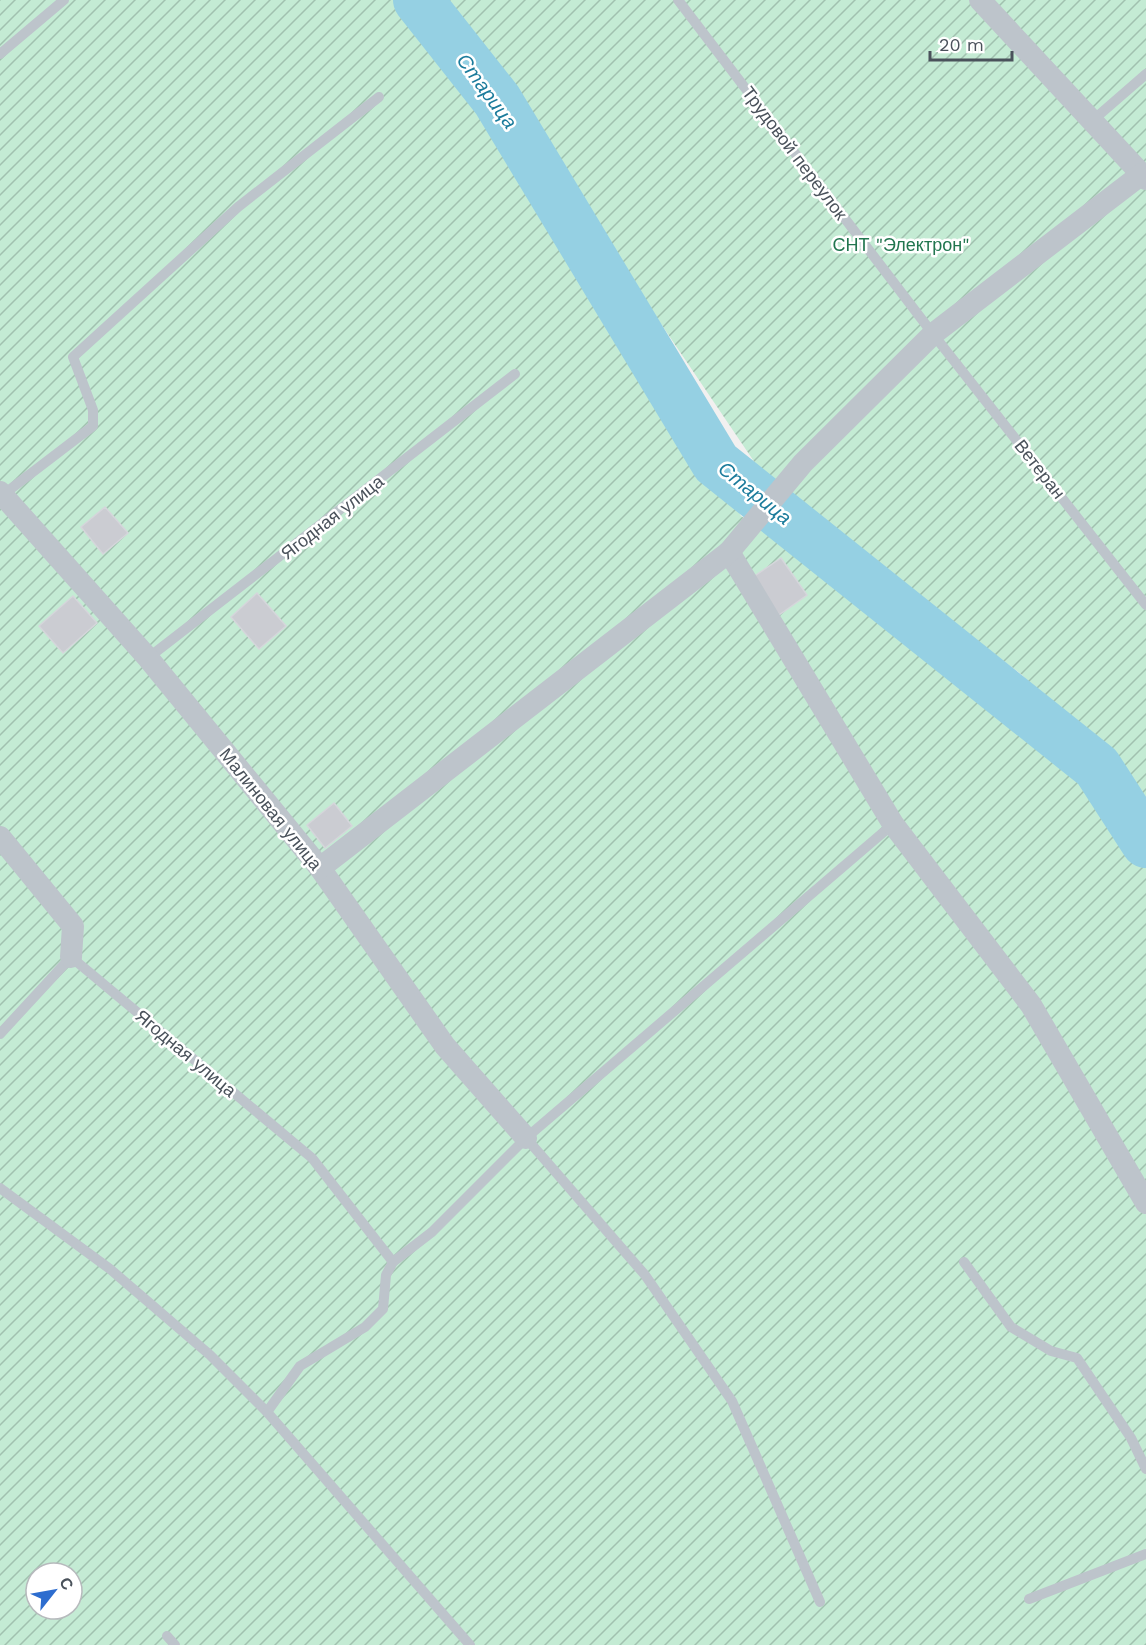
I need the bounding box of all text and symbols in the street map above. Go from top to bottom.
scale bar [930,24,1012,62]
text: 20 m [939,34,984,55]
water label: Старица [452,49,522,133]
street label: Трудовой переулок [738,82,852,224]
park label: СНТ "Электрон" [833,234,969,255]
street label: Ветеран [1010,435,1070,503]
water label: Старица [714,456,796,530]
street label: Ягодная улица [276,470,388,564]
street label: Малиновая улица [215,744,327,875]
street label: Ягодная улица [132,1005,241,1102]
north arrow [24,1561,84,1621]
text: С [55,1574,78,1594]

